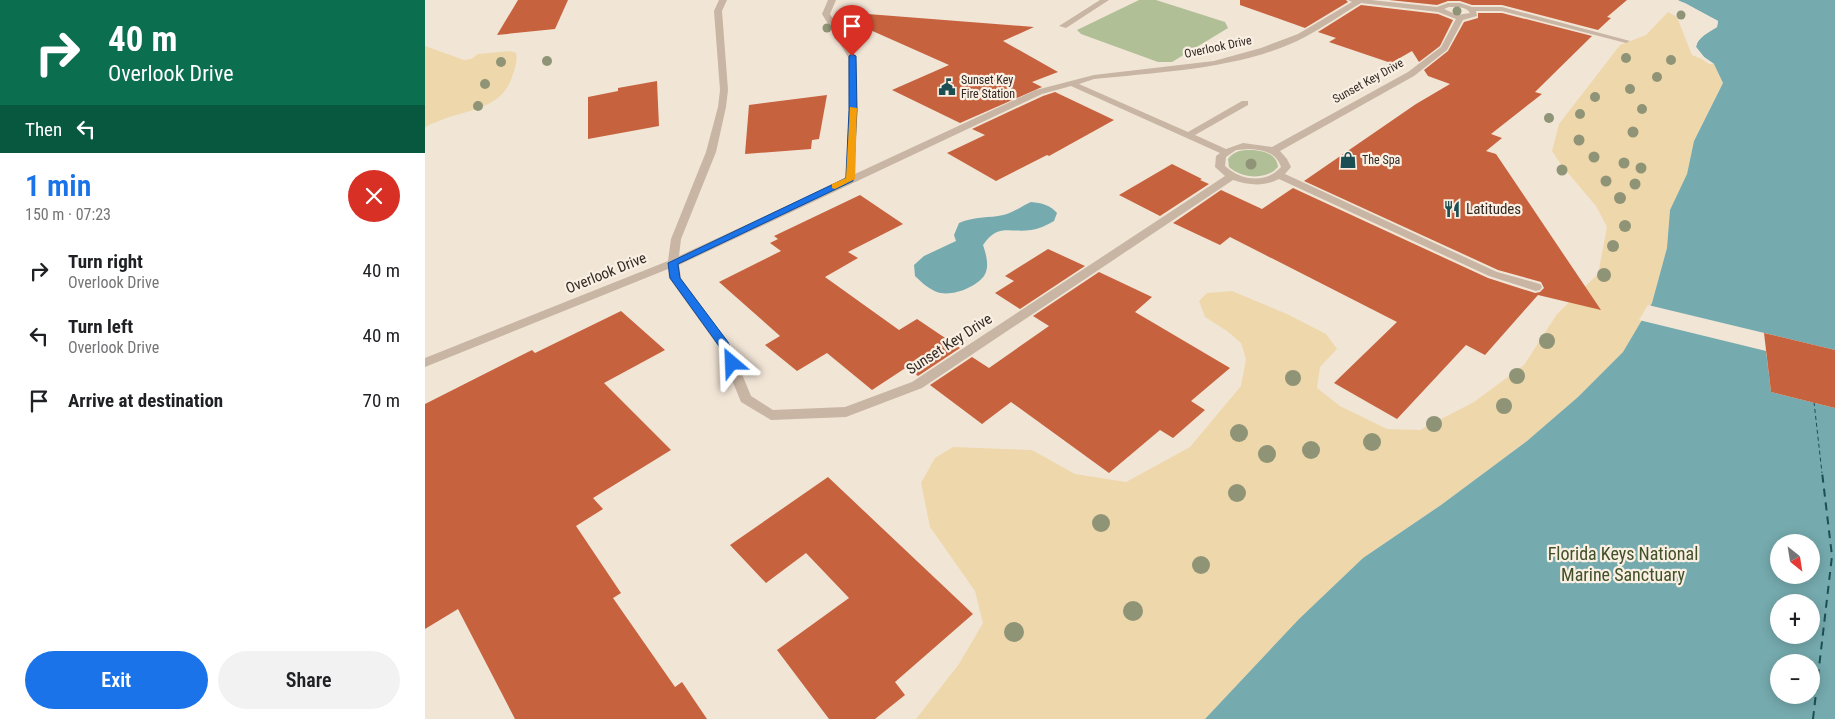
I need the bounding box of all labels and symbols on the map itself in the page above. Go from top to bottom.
pin [831,5,873,56]
street label: Overlook Drive [1183,33,1253,61]
street label: Sunset Key Drive [1330,56,1406,106]
place label: Sunset Key Fire Station [961,73,1015,101]
public building icon: Sunset Key Fire Station [937,77,957,97]
shop icon: The Spa [1338,150,1358,170]
place label: The Spa [1362,153,1401,167]
restaurant icon: Latitudes [1442,199,1462,219]
place label: Latitudes [1466,200,1521,218]
street label: Overlook Drive [563,249,649,297]
street label: Sunset Key Drive [903,310,995,378]
position arrow [705,336,757,388]
north arrow [1770,534,1820,584]
park label: Florida Keys National Marine Sanctuary [1548,543,1698,585]

